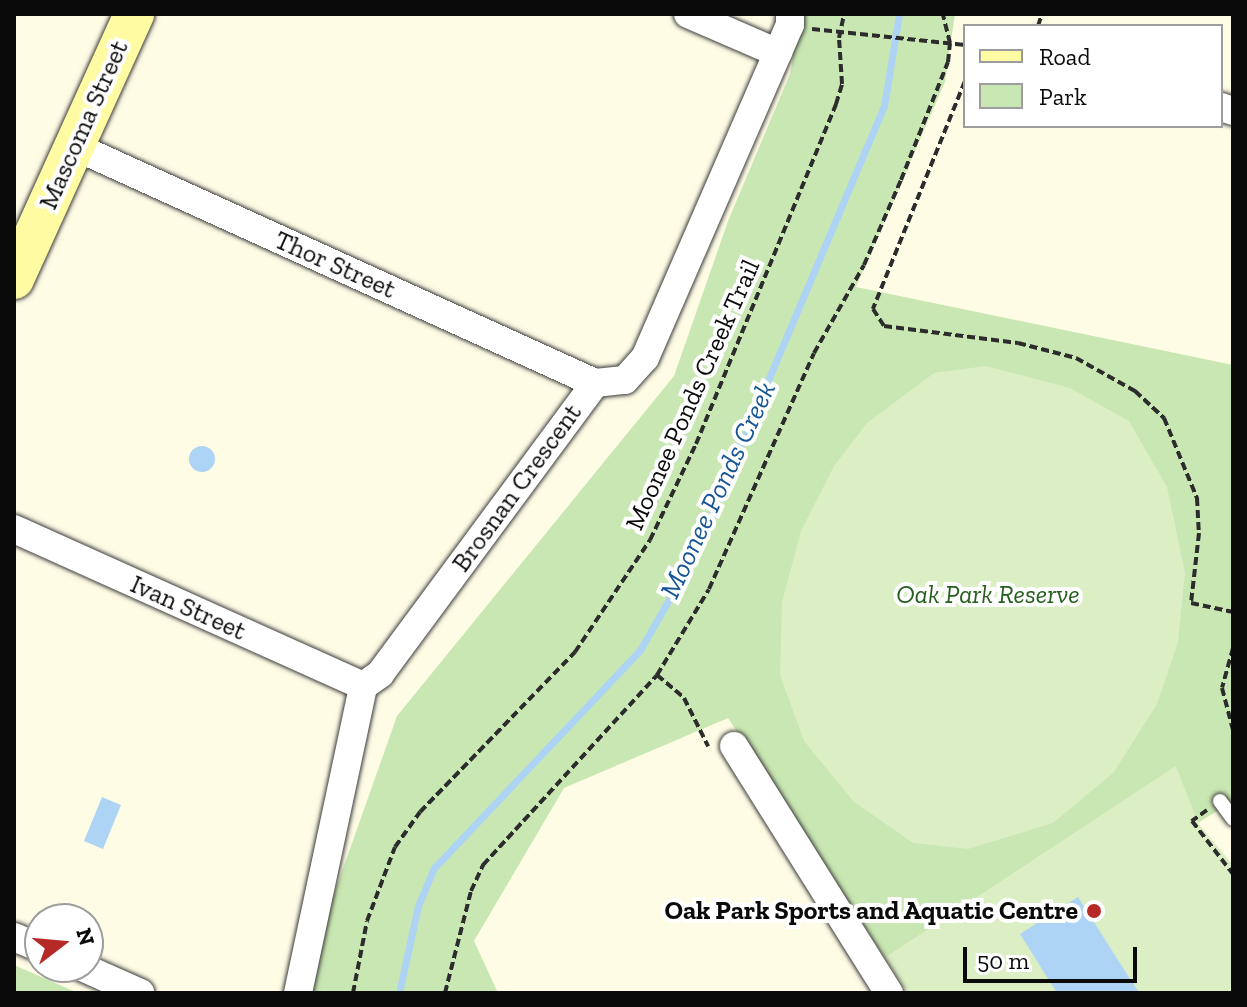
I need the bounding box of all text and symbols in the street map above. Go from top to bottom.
legend [963,24,1223,128]
street label: Mascoma Street [33,36,135,214]
text: Road [1039,42,1091,71]
text: Park [1039,82,1087,111]
street label: Thor Street [270,224,400,306]
street label: Moonee Ponds Creek Trail [619,255,767,535]
water label: Moonee Ponds Creek [653,376,783,604]
street label: Brosnan Crescent [446,398,588,578]
street label: Ivan Street [126,569,250,647]
park label: Oak Park Reserve [896,579,1080,611]
place label: Oak Park Sports and Aquatic Centre [664,895,1078,927]
marker: Oak Park Sports and Aquatic Centre [1085,902,1103,920]
north arrow [24,903,104,983]
text: N [70,925,101,949]
scale bar [967,931,1141,981]
text: 50 m [977,946,1029,975]

